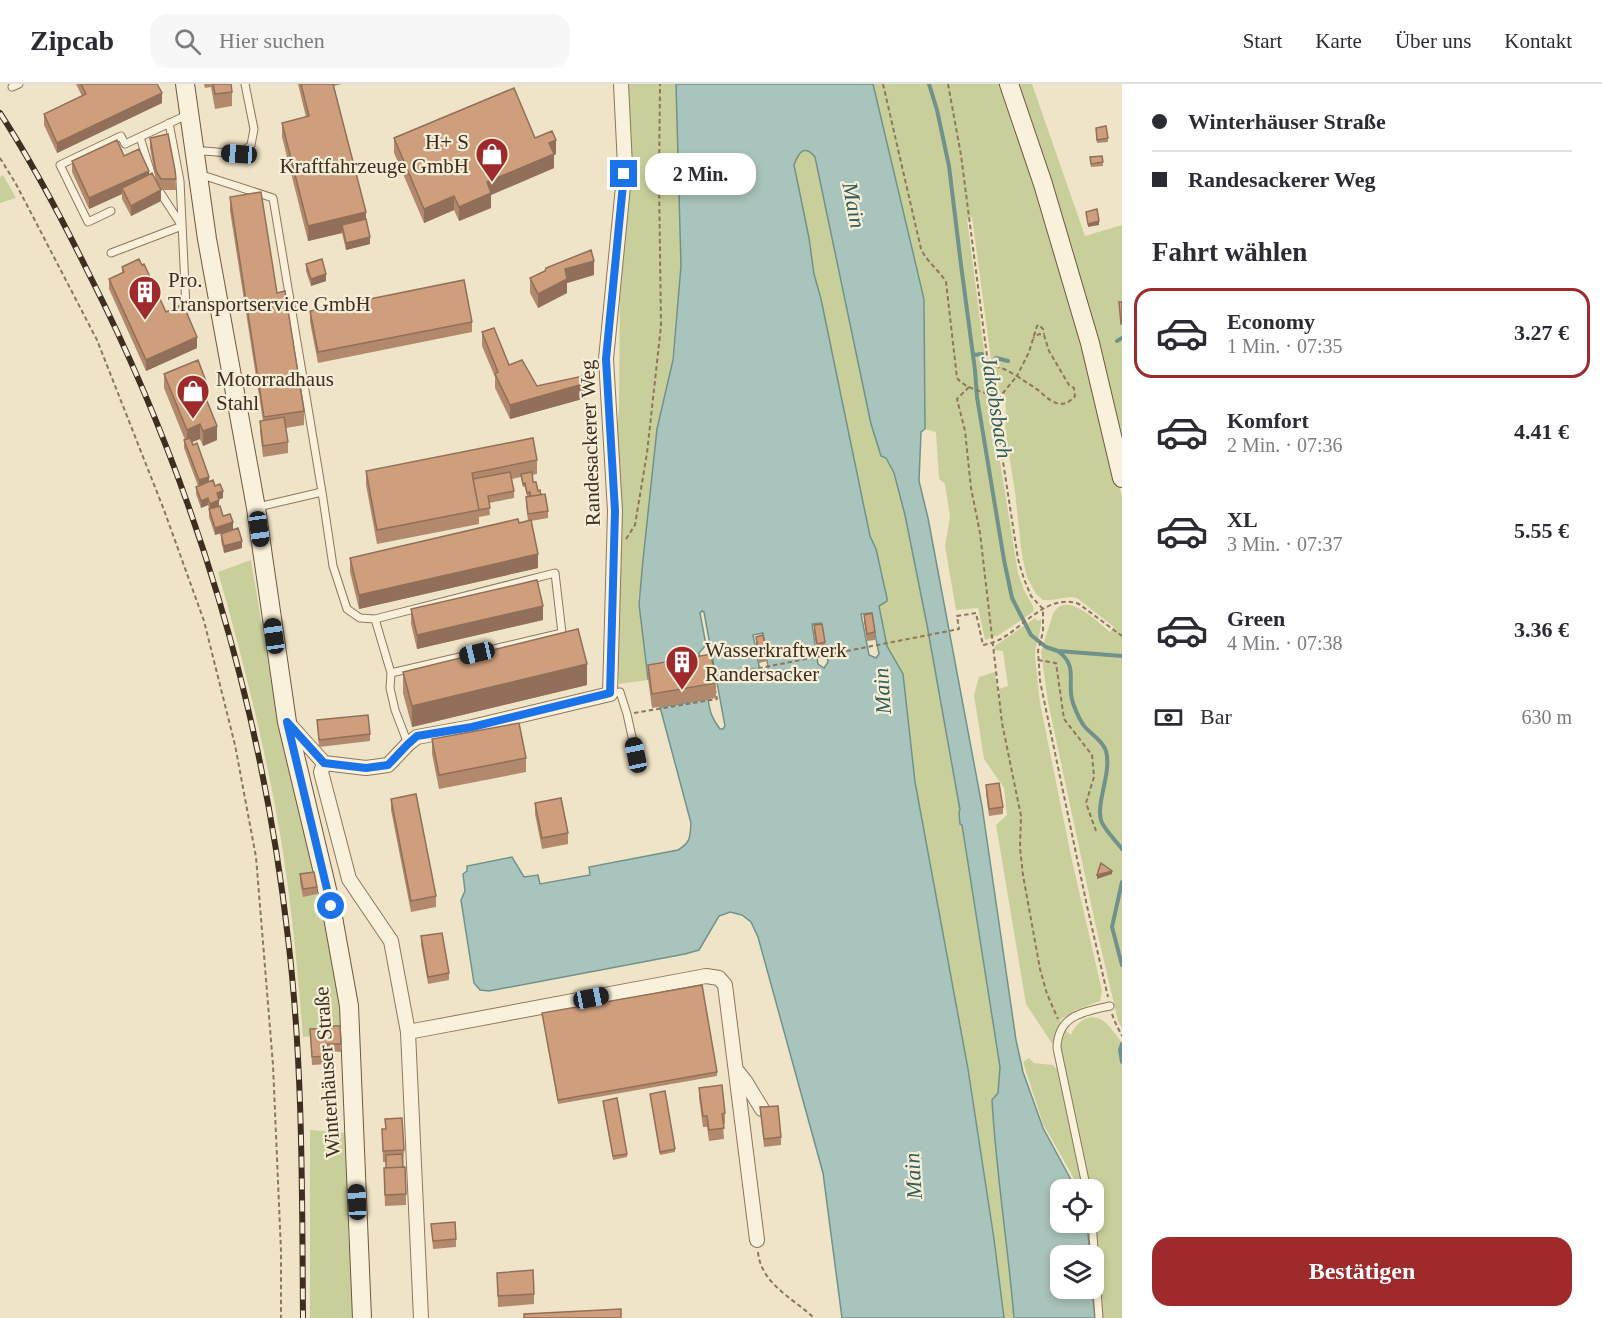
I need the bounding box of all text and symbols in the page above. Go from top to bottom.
search box [150,14,570,68]
text: Zipcab [30,25,114,56]
icon: search [171,25,204,58]
text: Hier suchen [219,28,325,53]
text: Start [1243,29,1282,53]
text: Karte [1315,29,1362,53]
text: Über uns [1395,29,1471,53]
text: Kontakt [1504,29,1572,53]
text: Winterhäuser Straße [1188,109,1386,134]
place label: H+ S Kraftfahrzeuge GmbH [280,130,469,178]
shop icon: H+ S Kraftfahrzeuge GmbH [474,136,510,183]
car [220,144,258,164]
callout: 2 Min. [645,153,756,195]
route end [610,160,637,187]
text: 2 Min. [673,163,728,185]
text: Randesackerer Weg [1188,167,1376,192]
water label: Main [837,179,871,230]
text: Fahrt wählen [1152,237,1307,267]
place label: Pro. Transportservice GmbH [168,268,371,316]
building icon: Pro. Transportservice GmbH [127,274,163,321]
icon: car [1155,306,1209,360]
text: Economy [1227,309,1315,334]
text: 3.27 € [1514,320,1569,345]
text: 1 Min. · 07:35 [1227,335,1343,357]
water label: Jakobsbach [977,354,1017,460]
street label: Randesackerer Weg [575,359,605,527]
place label: Motorradhaus Stahl [216,367,334,415]
shop icon: Motorradhaus Stahl [175,373,211,420]
icon: car [1155,405,1209,459]
text: Komfort [1227,408,1309,433]
text: 4.41 € [1514,419,1569,444]
text: 2 Min. · 07:36 [1227,434,1343,456]
icon: car [1155,504,1209,558]
text: XL [1227,507,1258,532]
car [248,510,270,548]
text: 5.55 € [1514,518,1569,543]
text: 3 Min. · 07:37 [1227,533,1343,555]
icon: car [1155,603,1209,657]
text: Green [1227,606,1285,631]
car [263,617,285,655]
text: 3.36 € [1514,617,1569,642]
text: 4 Min. · 07:38 [1227,632,1343,654]
place label: Wasserkraftwerk Randersacker [705,638,847,686]
car [457,640,497,666]
building icon: Wasserkraftwerk Randersacker [664,644,700,691]
water label: Main [868,667,896,716]
icon: cash [1152,701,1185,734]
text: Bar [1200,704,1232,729]
text: 630 m [1521,706,1572,728]
car [623,736,649,774]
route start [317,892,344,919]
street label: Winterhäuser Straße [309,986,345,1158]
car [572,986,610,1010]
water label: Main [899,1152,927,1201]
map controls [1050,1179,1104,1299]
button: locate [1050,1179,1104,1233]
car [347,1184,367,1220]
button: Bestätigen [1152,1237,1572,1306]
button: layers [1050,1245,1104,1299]

